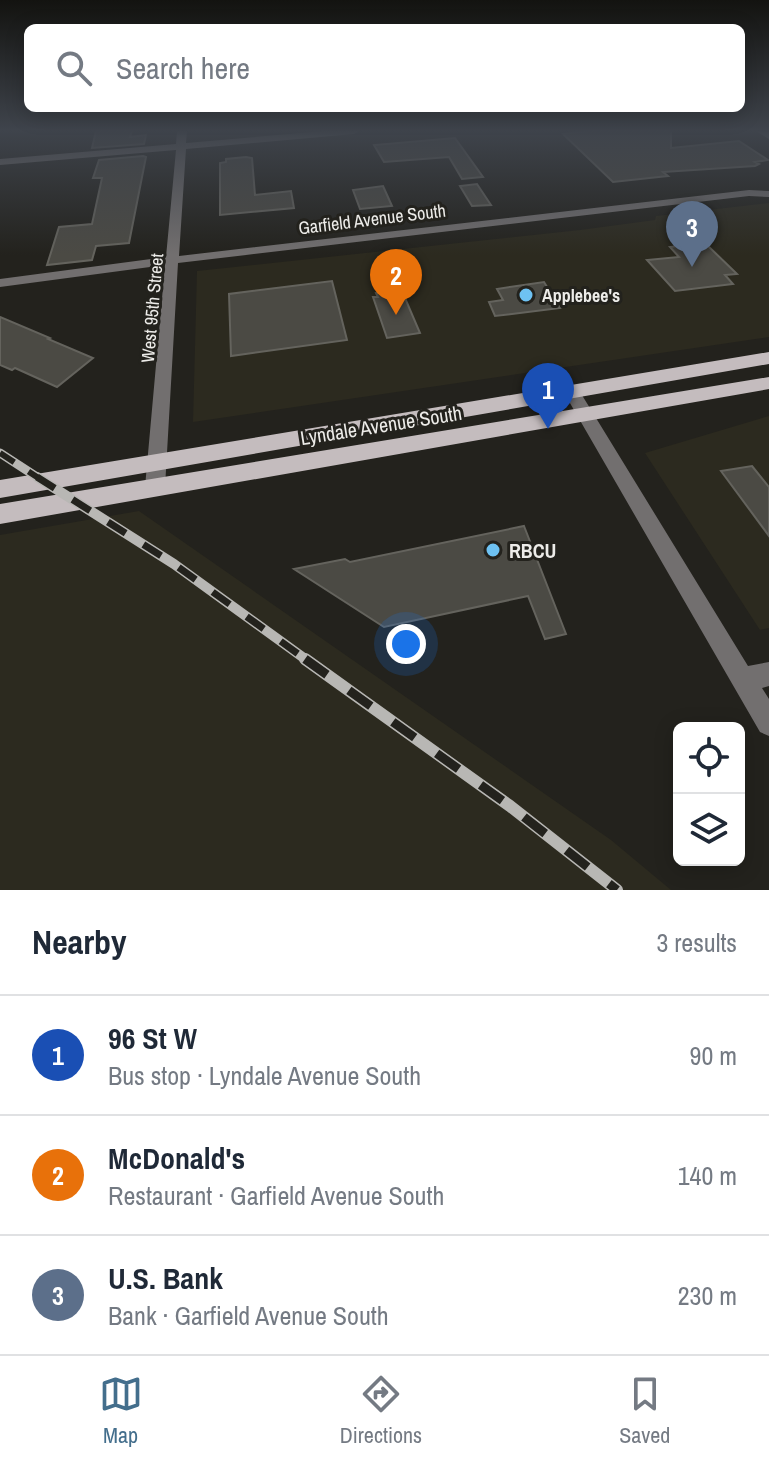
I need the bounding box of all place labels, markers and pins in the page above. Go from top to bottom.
pin: 3 [666,201,718,267]
pin: 2 [370,249,422,315]
place label: Applebee's [542,283,620,308]
marker: Applebee's [517,286,535,304]
pin: 1 [522,363,574,429]
place label: RBCU [509,537,556,564]
marker: RBCU [484,541,502,559]

